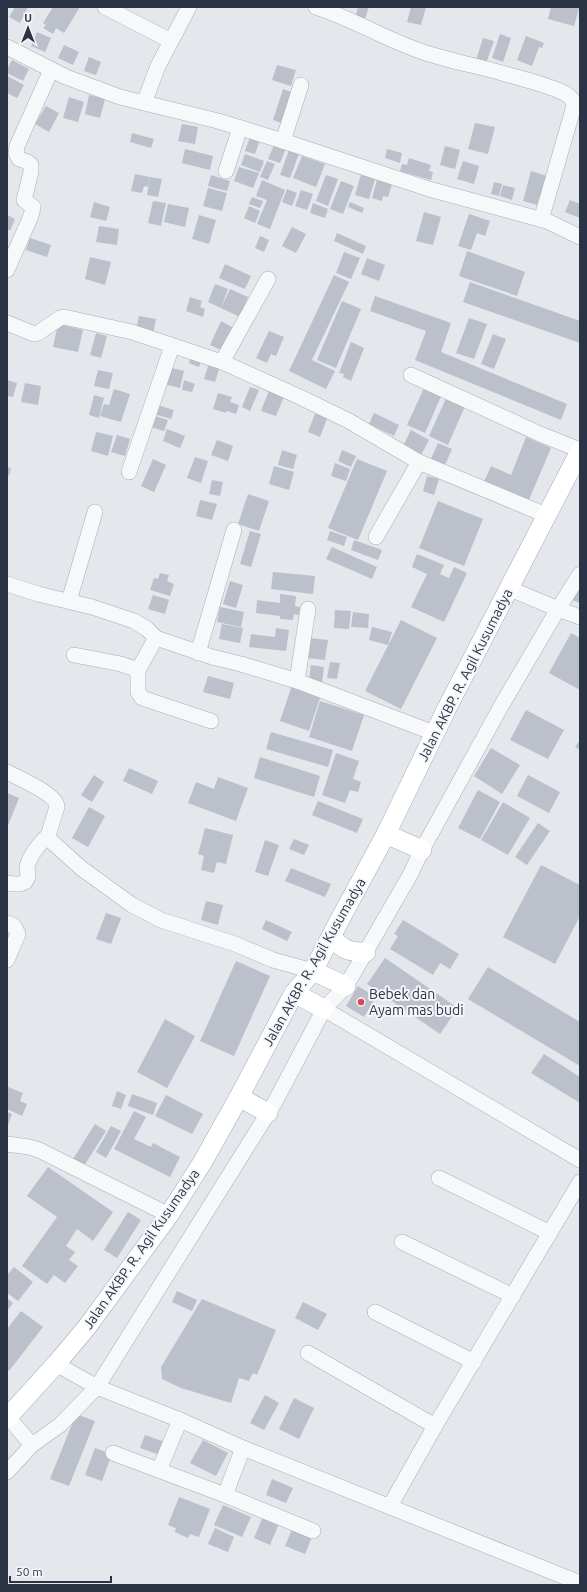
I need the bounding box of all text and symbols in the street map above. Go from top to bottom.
north arrow [8,8,48,48]
text: U [24,12,32,24]
street label: Jalan AKBP. R. Agil Kusumadya [414,586,516,764]
street label: Jalan AKBP. R. Agil Kusumadya [259,875,369,1049]
place label: Bebek dan Ayam mas budi [369,986,464,1018]
marker: Bebek dan Ayam mas budi [356,997,366,1007]
street label: Jalan AKBP. R. Agil Kusumadya [80,1166,202,1332]
scale bar [10,1558,111,1584]
text: 50 m [16,1565,43,1578]

